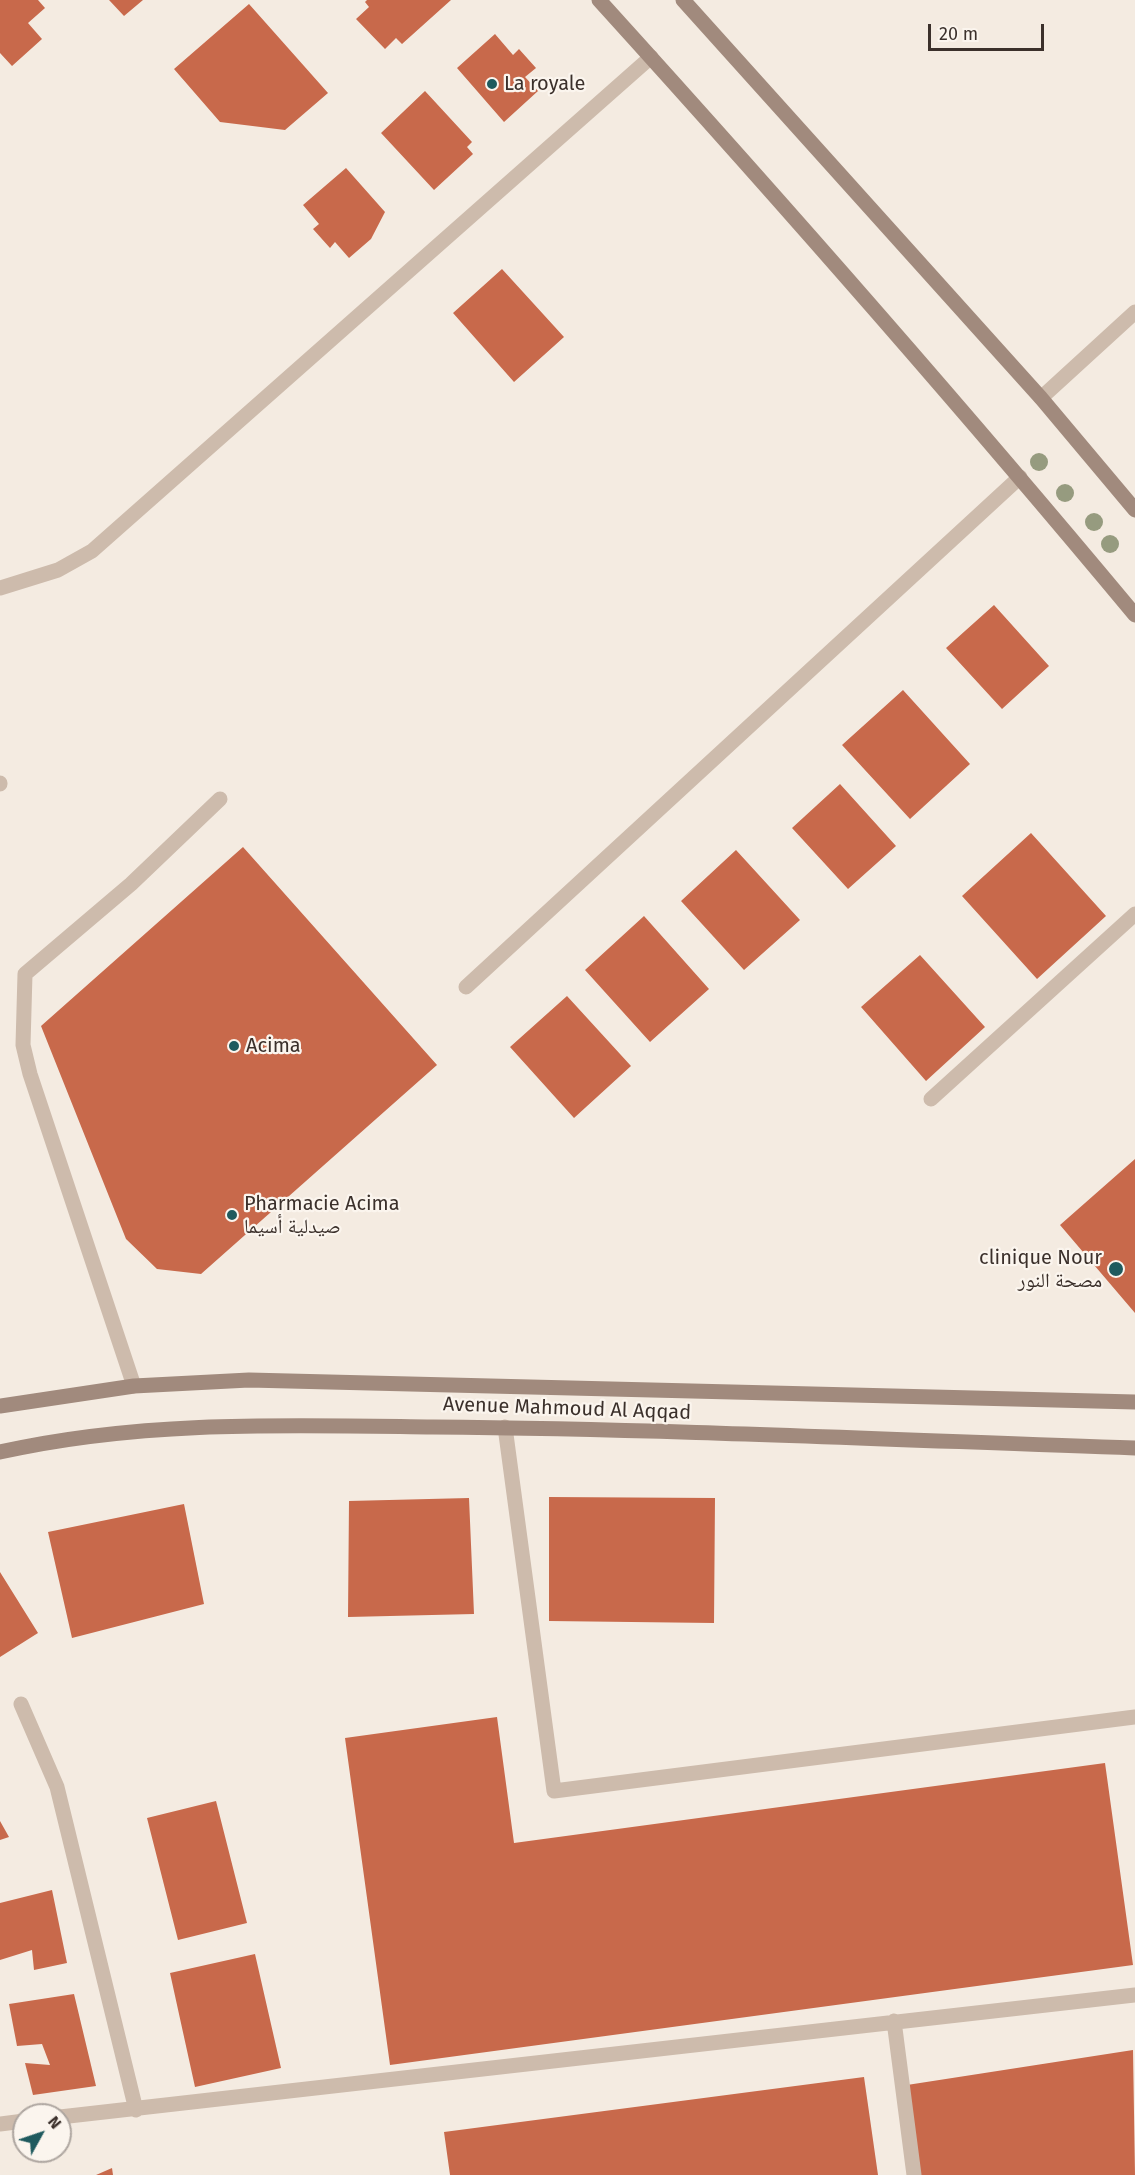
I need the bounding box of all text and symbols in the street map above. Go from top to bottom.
scale bar [931,12,1046,50]
text: 20 m [939,23,978,45]
place label: La royale [504,72,586,96]
marker: La royale [485,77,499,91]
place label: Acima [246,1034,301,1058]
marker: Acima [227,1039,241,1053]
place label: Pharmacie Acima صيدلية أسيما [244,1192,400,1239]
marker: Pharmacie Acima صيدلية أسيما [225,1208,239,1222]
place label: clinique Nour مصحة النور [979,1246,1102,1293]
marker: clinique Nour مصحة النور [1107,1260,1125,1278]
street label: Avenue Mahmoud Al Aqqad [442,1393,692,1425]
north arrow [12,2103,72,2163]
text: N [44,2112,65,2133]

